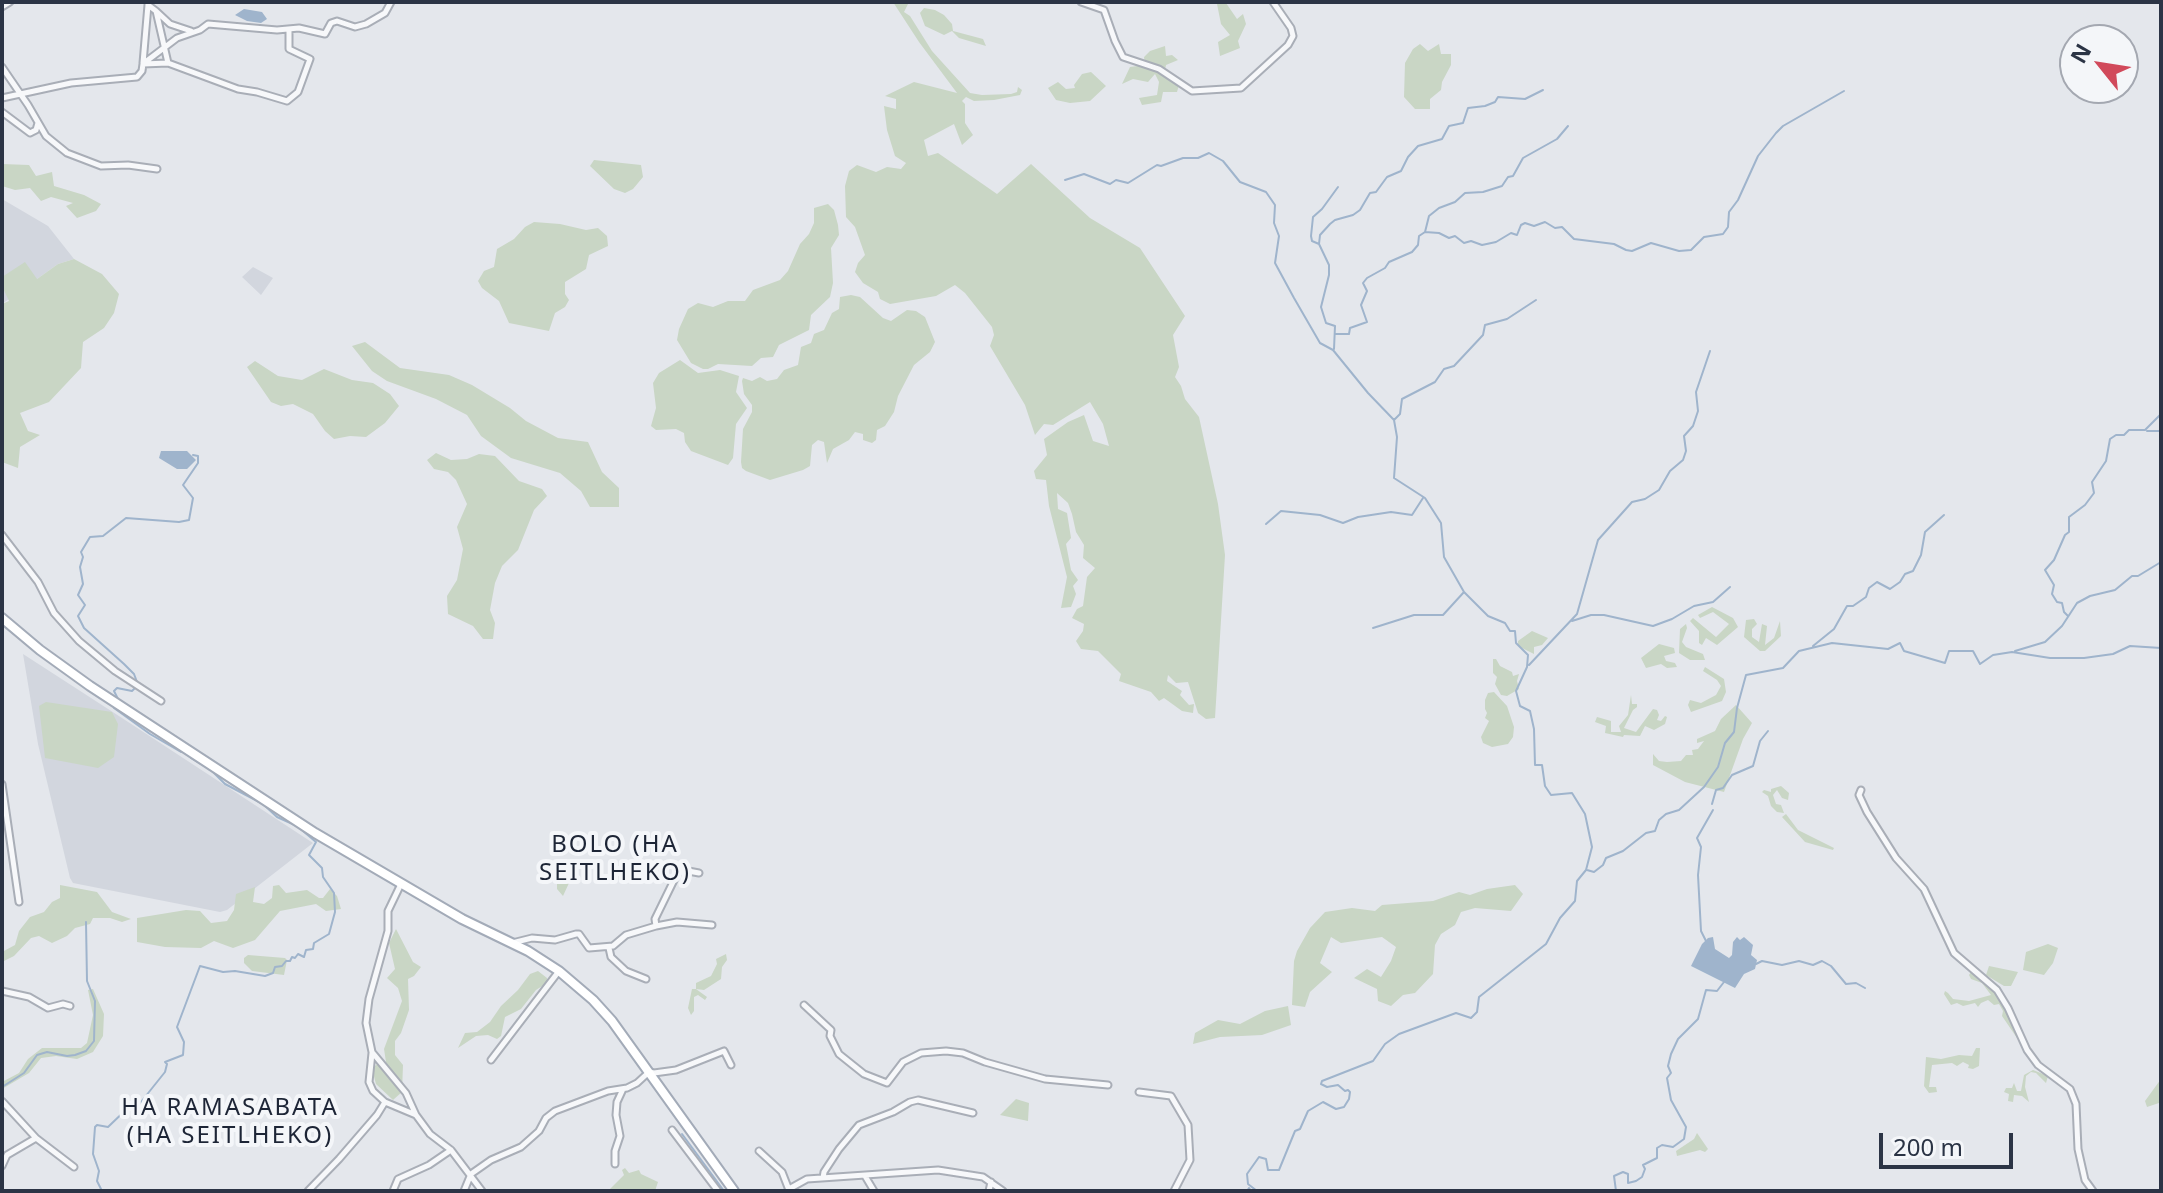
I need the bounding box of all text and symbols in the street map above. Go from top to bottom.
north arrow [2059,24,2139,104]
text: N [2062,38,2097,68]
district label: BOLO (HA SEITLHEKO) [539,831,691,887]
district label: HA RAMASABATA (HA SEITLHEKO) [121,1094,339,1150]
scale bar [1883,1117,2017,1167]
text: 200 m [1893,1130,1963,1163]

